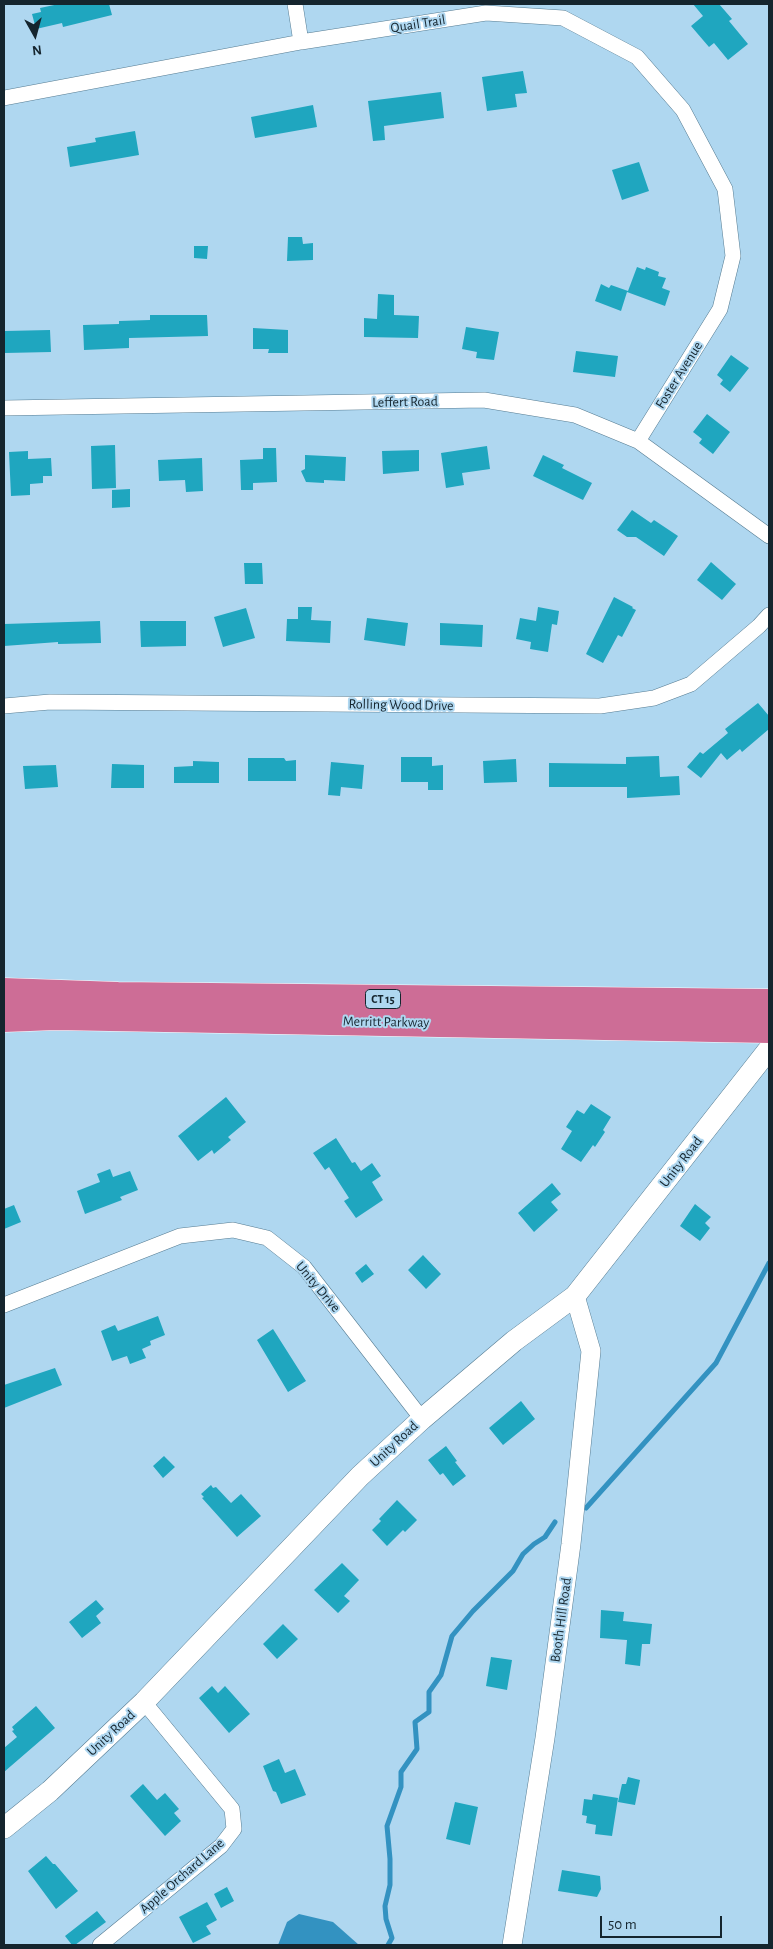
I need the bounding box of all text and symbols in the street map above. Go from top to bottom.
north arrow [10,10,60,60]
street label: Quail Trail [389,11,447,37]
text: N [31,42,43,57]
street label: Foster Avenue [652,338,706,412]
street label: Leffert Road [372,393,438,411]
street label: Rolling Wood Drive [348,696,454,714]
road number: CT 15 [366,990,400,1009]
street label: Merritt Parkway [343,1013,429,1031]
street label: Unity Road [656,1133,706,1191]
street label: Unity Drive [292,1258,344,1316]
street label: Unity Road [366,1418,422,1470]
street label: Booth Hill Road [547,1577,575,1663]
street label: Unity Road [83,1707,139,1759]
street label: Apple Orchard Lane [136,1835,228,1917]
scale bar [603,1906,726,1938]
text: 50 m [608,1917,637,1932]

